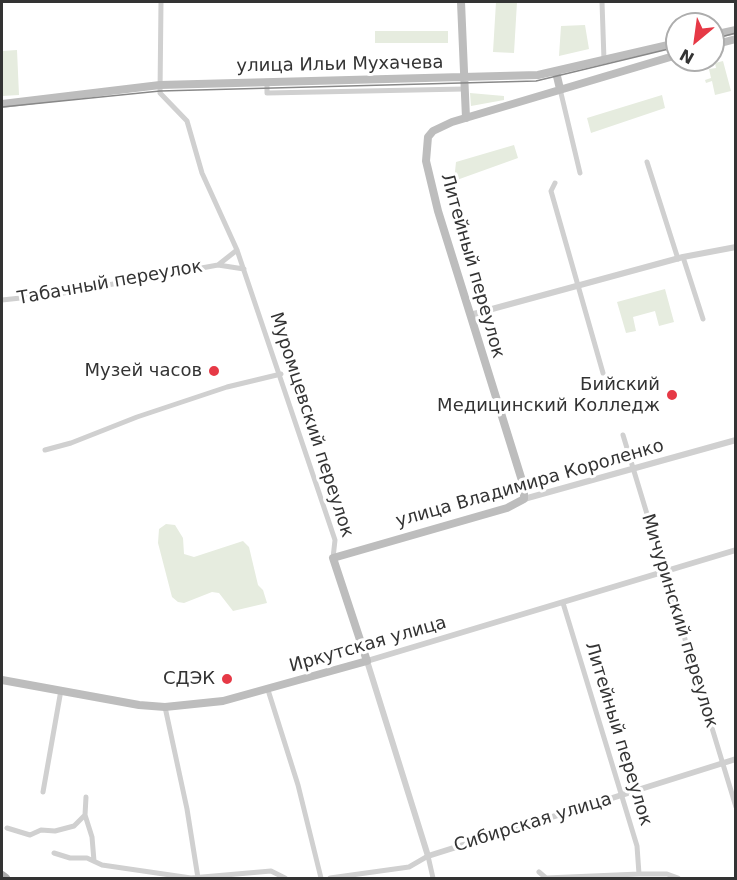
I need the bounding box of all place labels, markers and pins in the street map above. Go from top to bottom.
place label: Музей часов [85,360,202,382]
marker: Музей часов [207,364,221,378]
place label: Бийский Медицинский Колледж [437,374,660,416]
marker: Бийский Медицинский Колледж [665,388,679,402]
place label: СДЭК [163,668,215,690]
marker: СДЭК [220,672,234,686]

